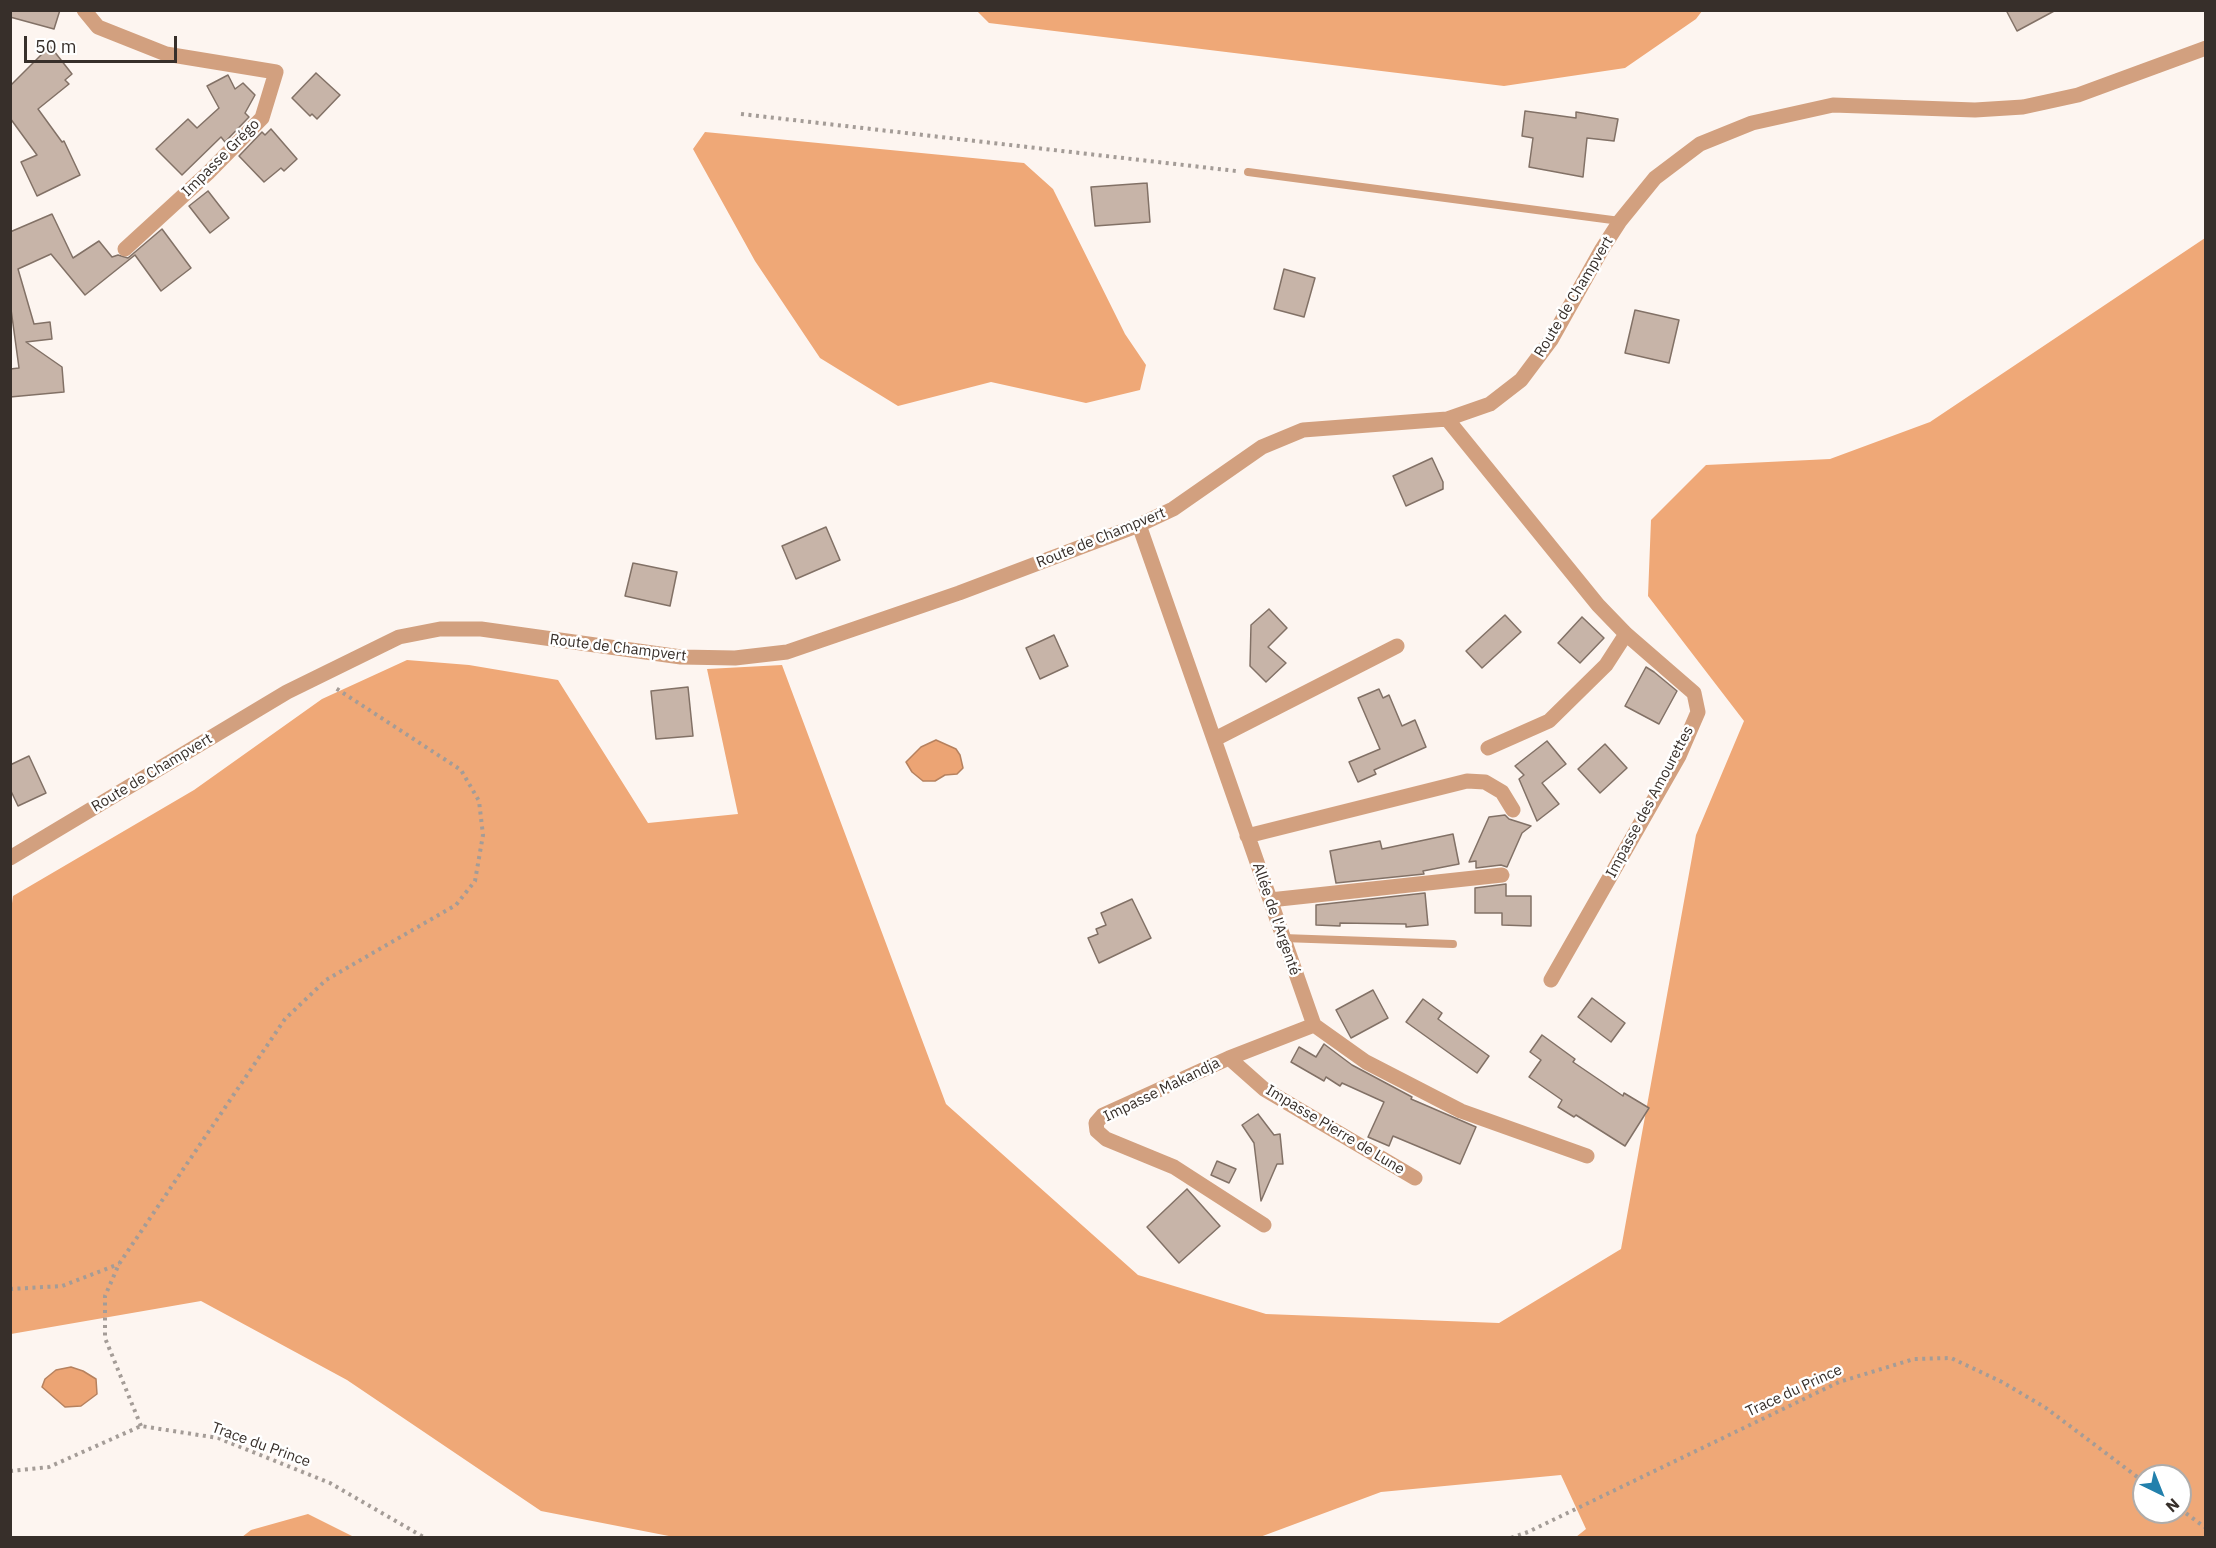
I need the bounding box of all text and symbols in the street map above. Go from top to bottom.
scale bar [27,24,180,62]
text: 50 m [35,35,77,58]
street label: Impasse Grégo [178,115,264,201]
street label: Route de Champvert [1531,233,1617,361]
street label: Route de Champvert [1034,504,1168,572]
street label: Route de Champvert [549,631,687,665]
street label: Impasse des Amourettes [1602,723,1698,881]
street label: Route de Champvert [88,730,216,816]
street label: Allée de l'Argenté [1248,860,1304,978]
street label: Impasse Makandja [1101,1054,1223,1126]
street label: Impasse Pierre de Lune [1262,1081,1408,1179]
street label: Trace du Prince [1743,1361,1845,1421]
street label: Trace du Prince [209,1419,313,1471]
north arrow [2132,1464,2192,1524]
text: N [2162,1494,2184,1517]

